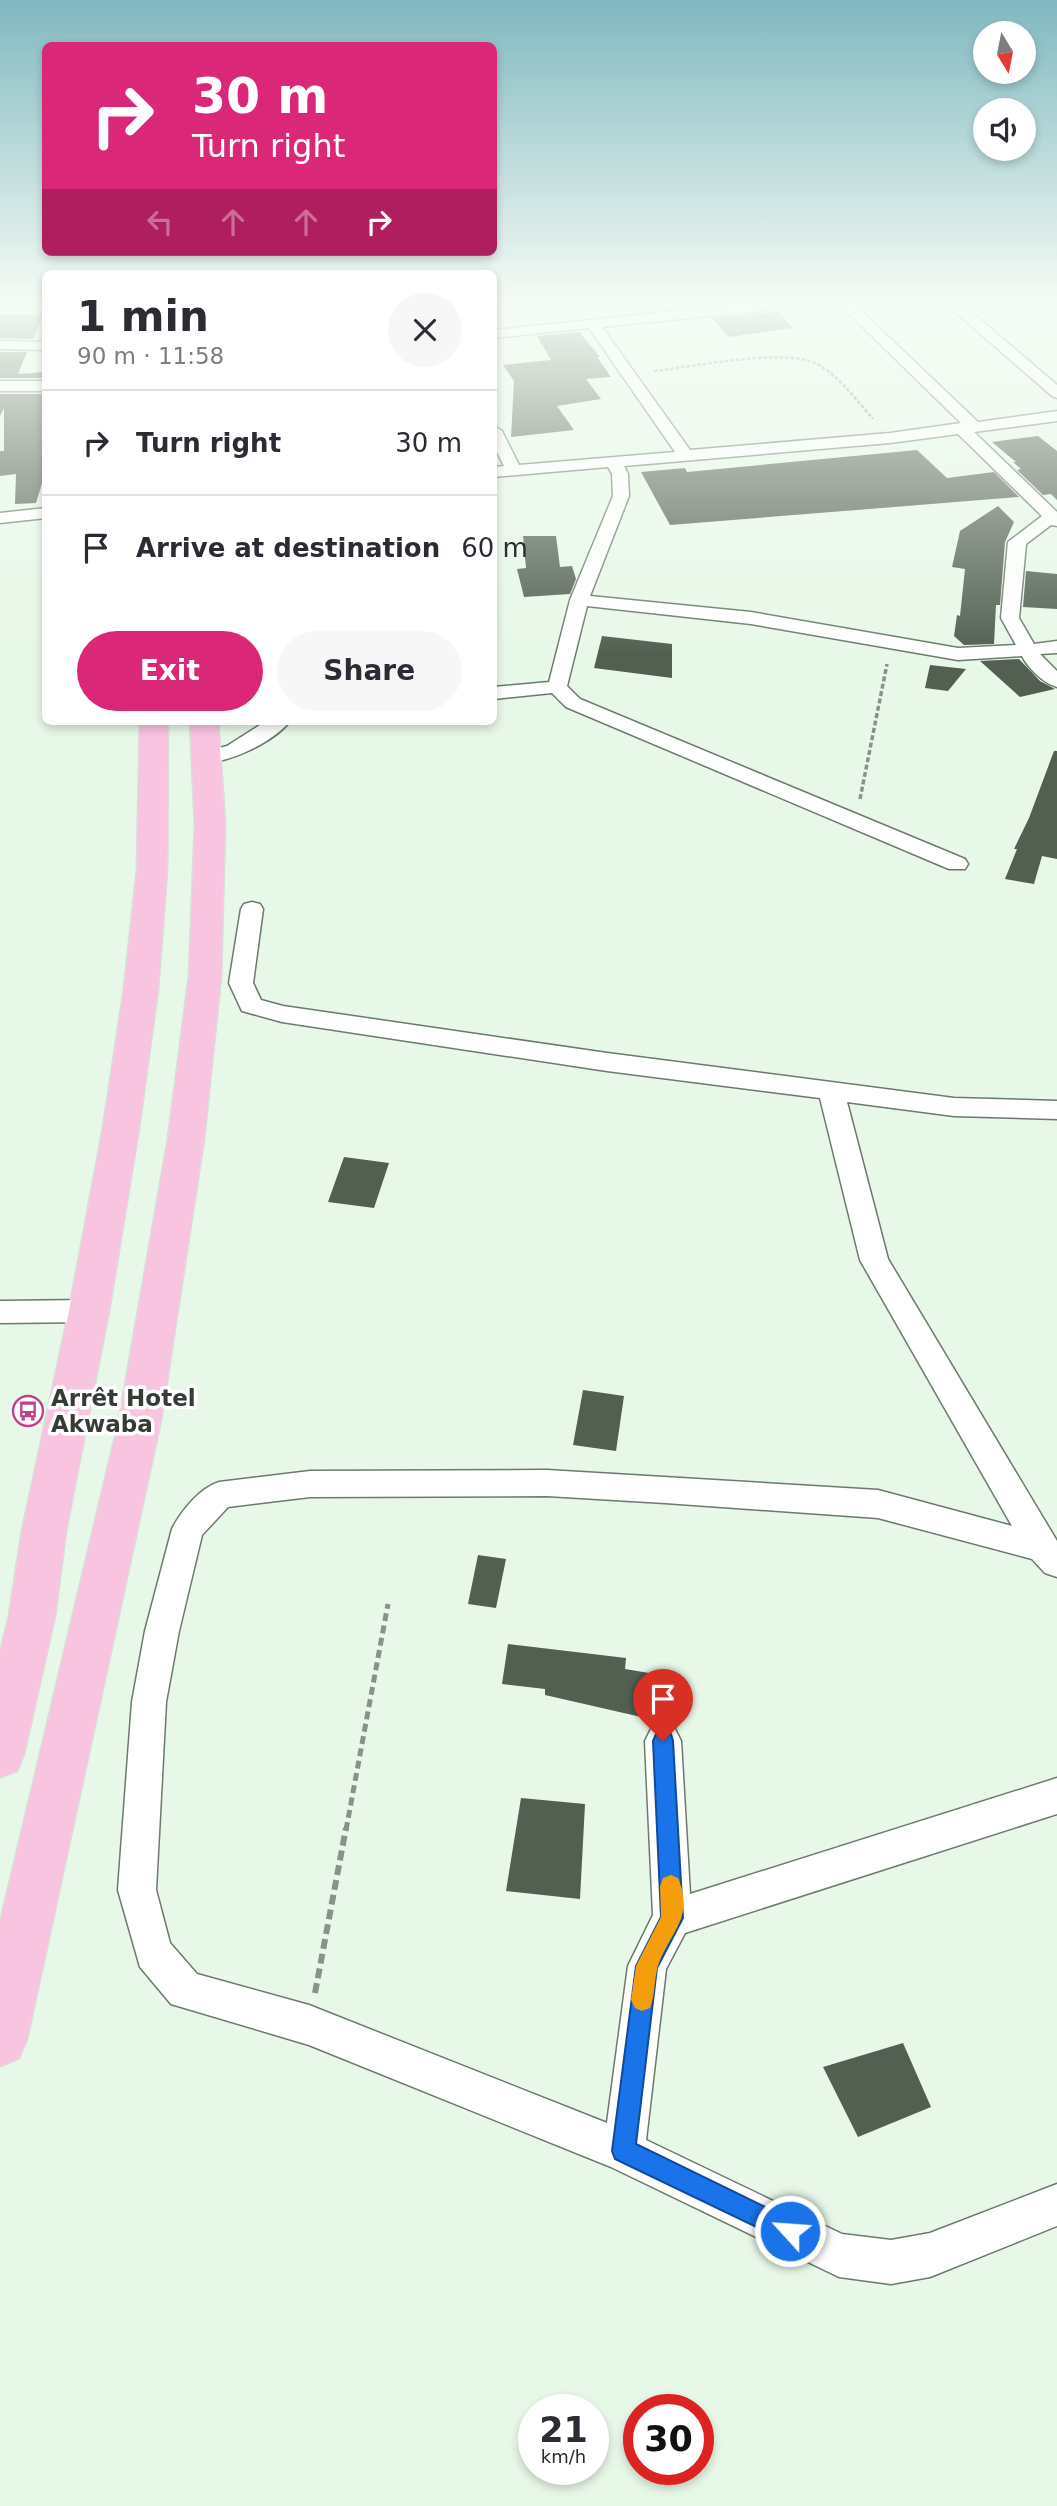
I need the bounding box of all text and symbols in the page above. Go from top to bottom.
north arrow [973,21,1036,84]
map controls [973,21,1036,161]
text: 30 m [192,68,328,125]
icon: right [77,70,168,161]
button: sound [973,98,1036,161]
text: Turn right [192,127,345,165]
icon: left [141,203,179,241]
icon: ahead [214,203,252,241]
icon: ahead [287,203,325,241]
icon: right [360,203,398,241]
text: 1 min [77,292,209,341]
button: close [388,293,462,367]
text: 90 m · 11:58 [77,343,224,369]
icon: right [77,424,115,462]
text: Turn right [136,428,281,458]
text: 30 m [395,428,462,458]
icon: arrive [77,529,115,567]
text: Arrive at destination [136,533,440,563]
text: 60 m [461,533,528,563]
button: Exit [77,631,263,711]
button: Share [277,631,462,711]
place label: Arrêt Hotel Akwaba [51,1385,196,1437]
bus stop icon: Arrêt Hotel Akwaba [11,1394,45,1428]
pin [633,1669,693,1741]
icon: arrive [644,1680,682,1718]
position arrow [753,2194,827,2268]
speed limit sign: 30 [623,2394,714,2485]
text: 21 [539,2410,588,2450]
text: km/h [541,2446,586,2467]

